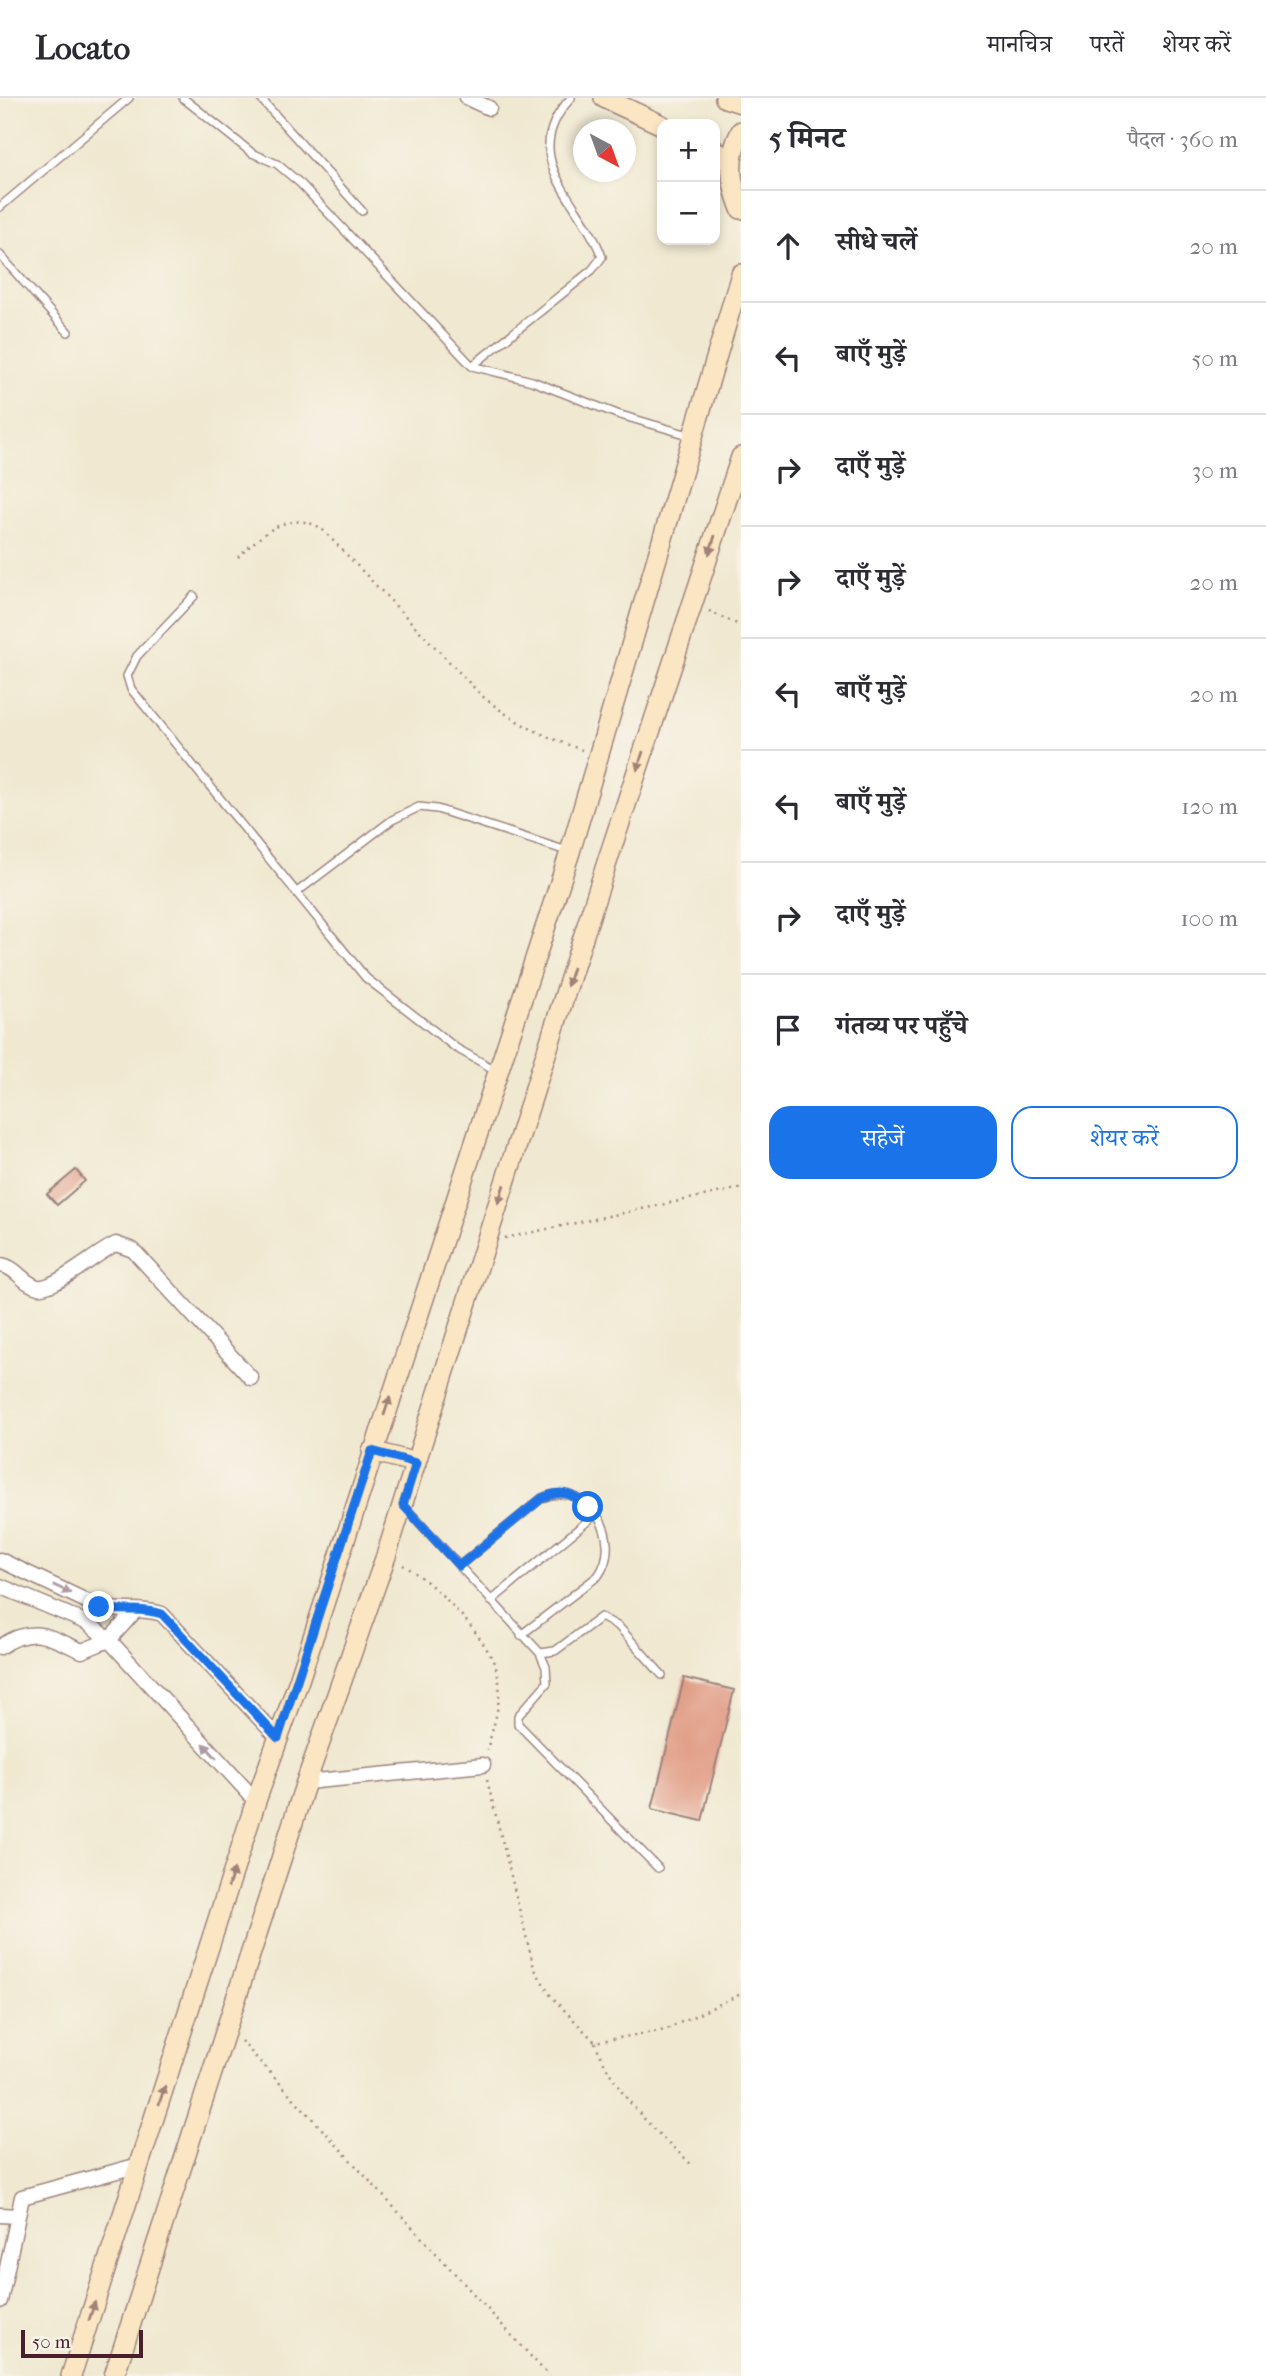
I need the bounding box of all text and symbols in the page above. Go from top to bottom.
text: Locato [35,29,130,68]
text: मानचित्र [987,30,1052,58]
text: परतें [1090,30,1124,58]
text: शेयर करें [1162,30,1231,58]
north arrow [573,119,636,182]
map controls [657,119,720,245]
button: + [657,119,720,182]
text: 5 मिनट [769,121,845,156]
text: पैदल · 360 m [1127,126,1238,153]
button: − [657,182,720,245]
text: सीधे चलें [836,226,917,257]
icon: ahead [769,227,807,265]
text: 20 m [1189,233,1238,260]
text: बाएँ मुड़ें [836,338,906,369]
icon: left [769,339,807,377]
text: 50 m [1191,345,1238,372]
text: दाएँ मुड़ें [836,450,905,481]
icon: right [769,451,807,489]
text: 30 m [1192,457,1238,484]
one-way arrow [706,535,717,556]
text: दाएँ मुड़ें [836,562,905,593]
icon: right [769,563,807,601]
text: 20 m [1189,569,1238,596]
text: बाएँ मुड़ें [836,674,906,705]
icon: left [769,675,807,713]
text: 20 m [1189,681,1238,708]
one-way arrow [634,751,645,772]
text: बाएँ मुड़ें [836,786,906,817]
icon: left [769,787,807,825]
text: 120 m [1181,793,1238,820]
text: दाएँ मुड़ें [836,898,905,929]
icon: right [769,899,807,937]
text: 100 m [1180,905,1238,932]
one-way arrow [565,967,575,988]
text: गंतव्य पर पहुँचे [836,1010,967,1041]
icon: arrive [769,1011,807,1049]
button: सहेजें [769,1106,997,1179]
button: शेयर करें [1011,1106,1238,1179]
one-way arrow [496,1184,506,1205]
one-way arrow [382,1395,393,1416]
route start [572,1491,603,1522]
one-way arrow [52,1583,72,1594]
route end [83,1591,114,1622]
one-way arrow [202,1742,218,1760]
one-way arrow [227,1867,237,1888]
one-way arrow [157,2084,167,2105]
one-way arrow [87,2300,97,2321]
scale bar [21,2327,144,2359]
text: 50 m [32,2331,71,2353]

